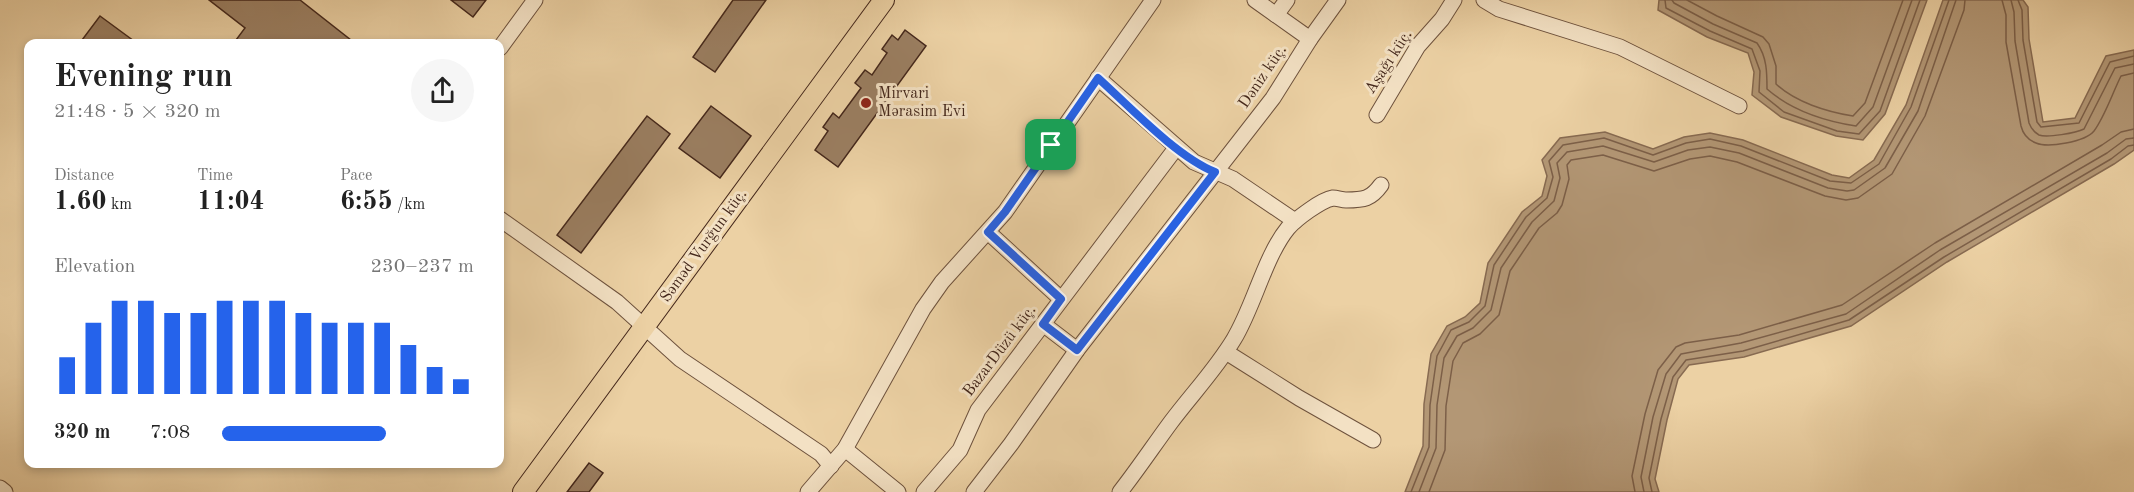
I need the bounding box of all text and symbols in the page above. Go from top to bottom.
street label: Aşağı küç. [1362,27,1416,97]
street label: Dəniz küç. [1236,42,1290,112]
button: share [411,59,474,122]
text: Evening run [54,61,233,94]
place label: Mirvari Mərasim Evi [878,86,966,120]
marker: Mirvari Mərasim Evi [859,96,873,110]
text: 21:48 · 5 × 320 m [54,102,221,122]
pin [1025,119,1076,170]
icon: arrive [1034,128,1067,161]
text: Distance [54,168,114,184]
text: Time [197,168,233,184]
text: Pace [340,168,372,184]
street label: Səməd Vurğun küç. [658,186,750,306]
text: 1.60 [54,189,107,215]
text: 11:04 [197,189,265,215]
text: 6:55 [340,189,393,215]
text: km [107,197,132,213]
text: /km [393,197,425,213]
text: Elevation [54,257,135,277]
text: 230–237 m [371,257,474,277]
street label: BazarDüzü küç. [961,302,1039,400]
text: 320 m [54,423,110,443]
text: 7:08 [150,423,190,443]

